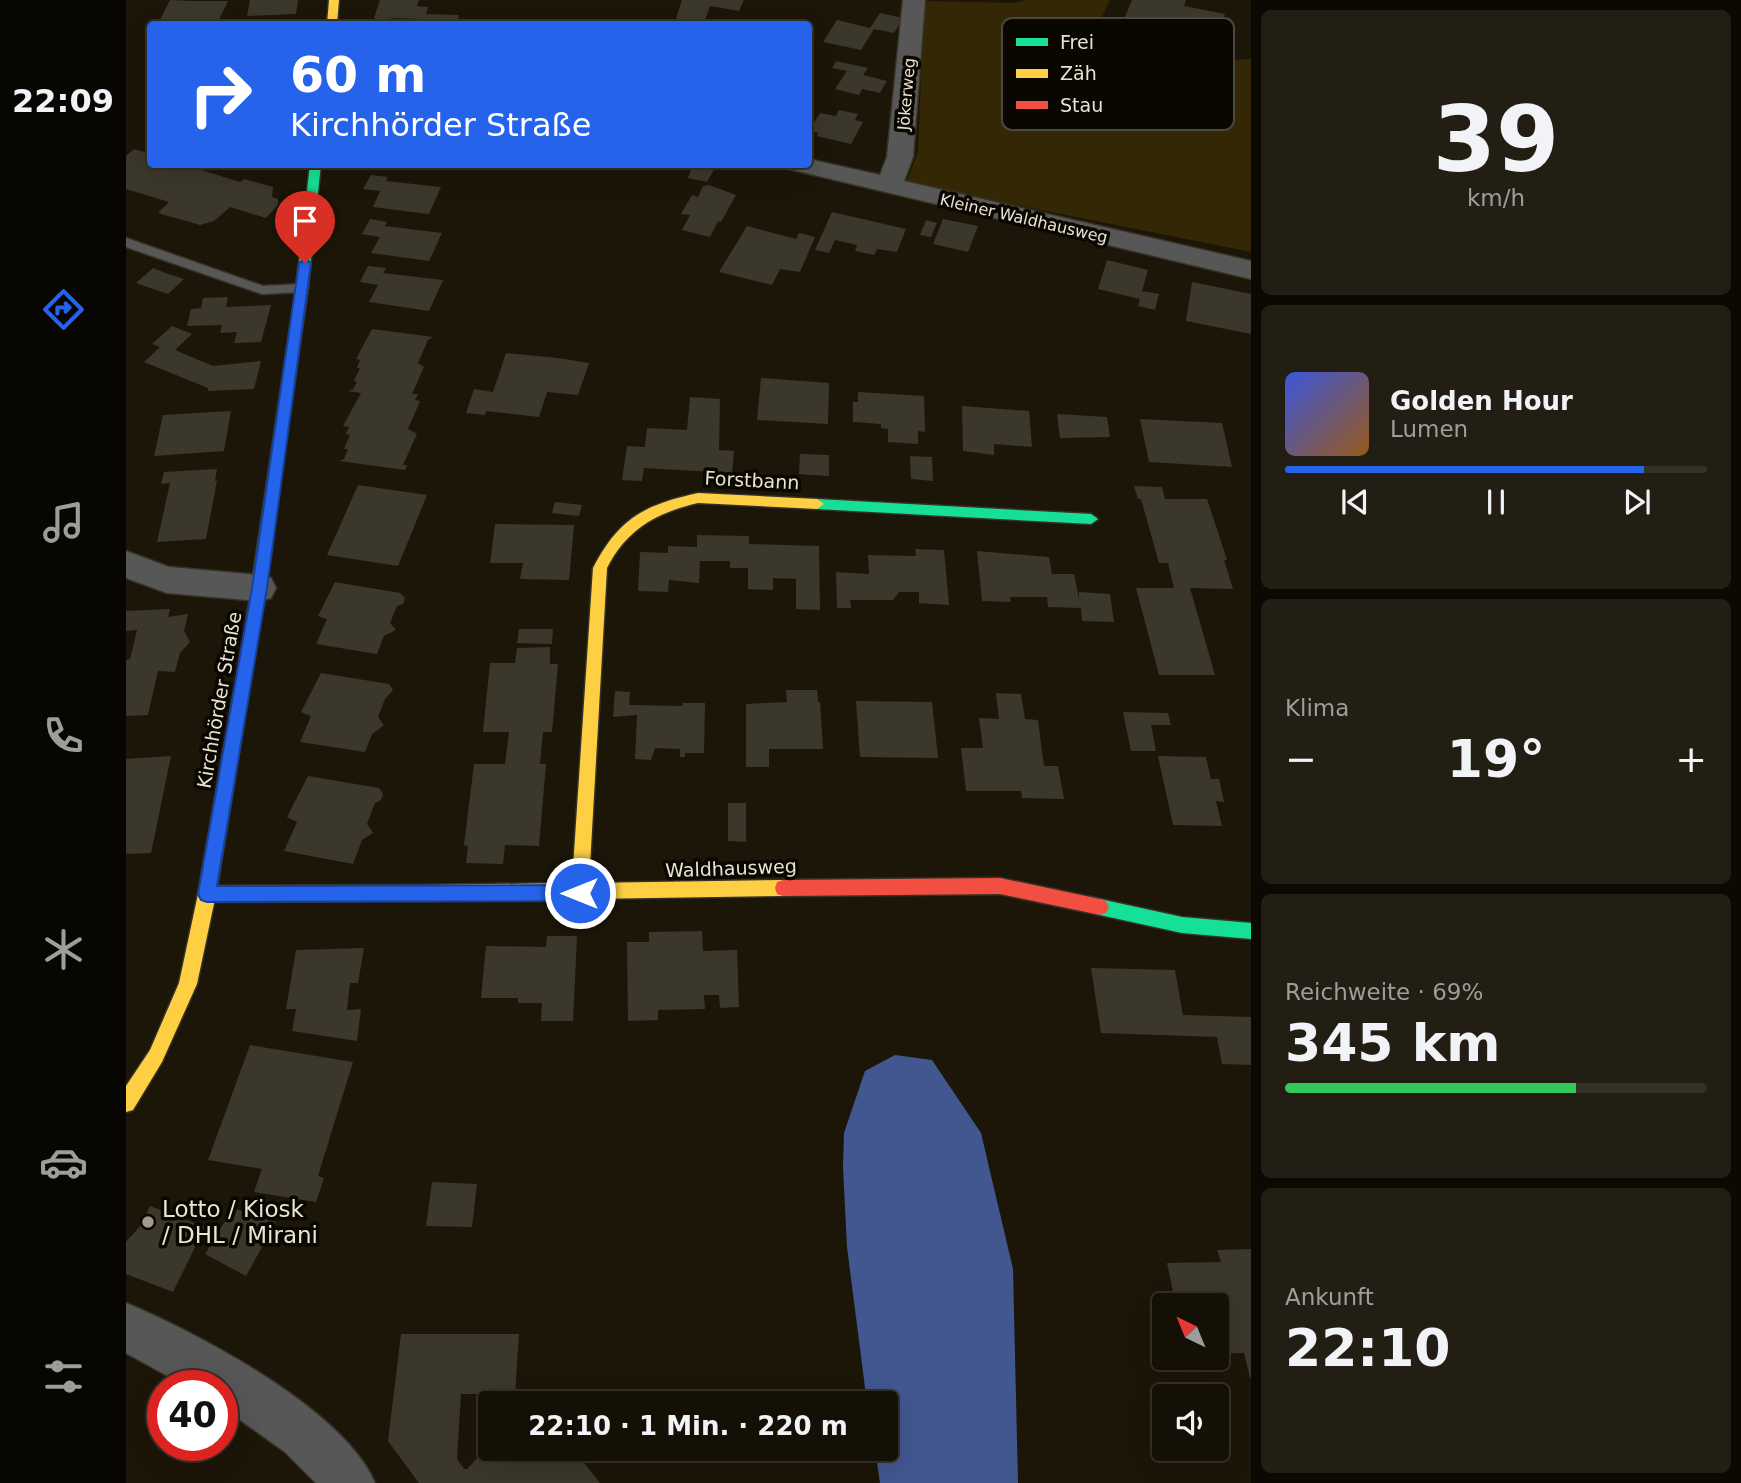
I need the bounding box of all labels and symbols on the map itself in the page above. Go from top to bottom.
legend [1002,18,1234,130]
text: Frei [1060,31,1094,53]
street label: Jökerweg [894,57,919,132]
text: Zäh [1060,62,1097,84]
text: Stau [1060,94,1103,116]
street label: Kleiner Waldhausweg [938,190,1110,247]
pin [275,191,335,263]
street label: Forstbann [704,467,800,493]
street label: Kirchhörder Straße [193,610,245,790]
street label: Waldhausweg [665,855,797,881]
position arrow [543,856,617,930]
place label: Lotto / Kiosk / DHL / Mirani [162,1196,318,1248]
marker: Lotto / Kiosk / DHL / Mirani [140,1214,156,1230]
north arrow [1152,1293,1228,1370]
speed limit sign: 40 [147,1370,238,1461]

